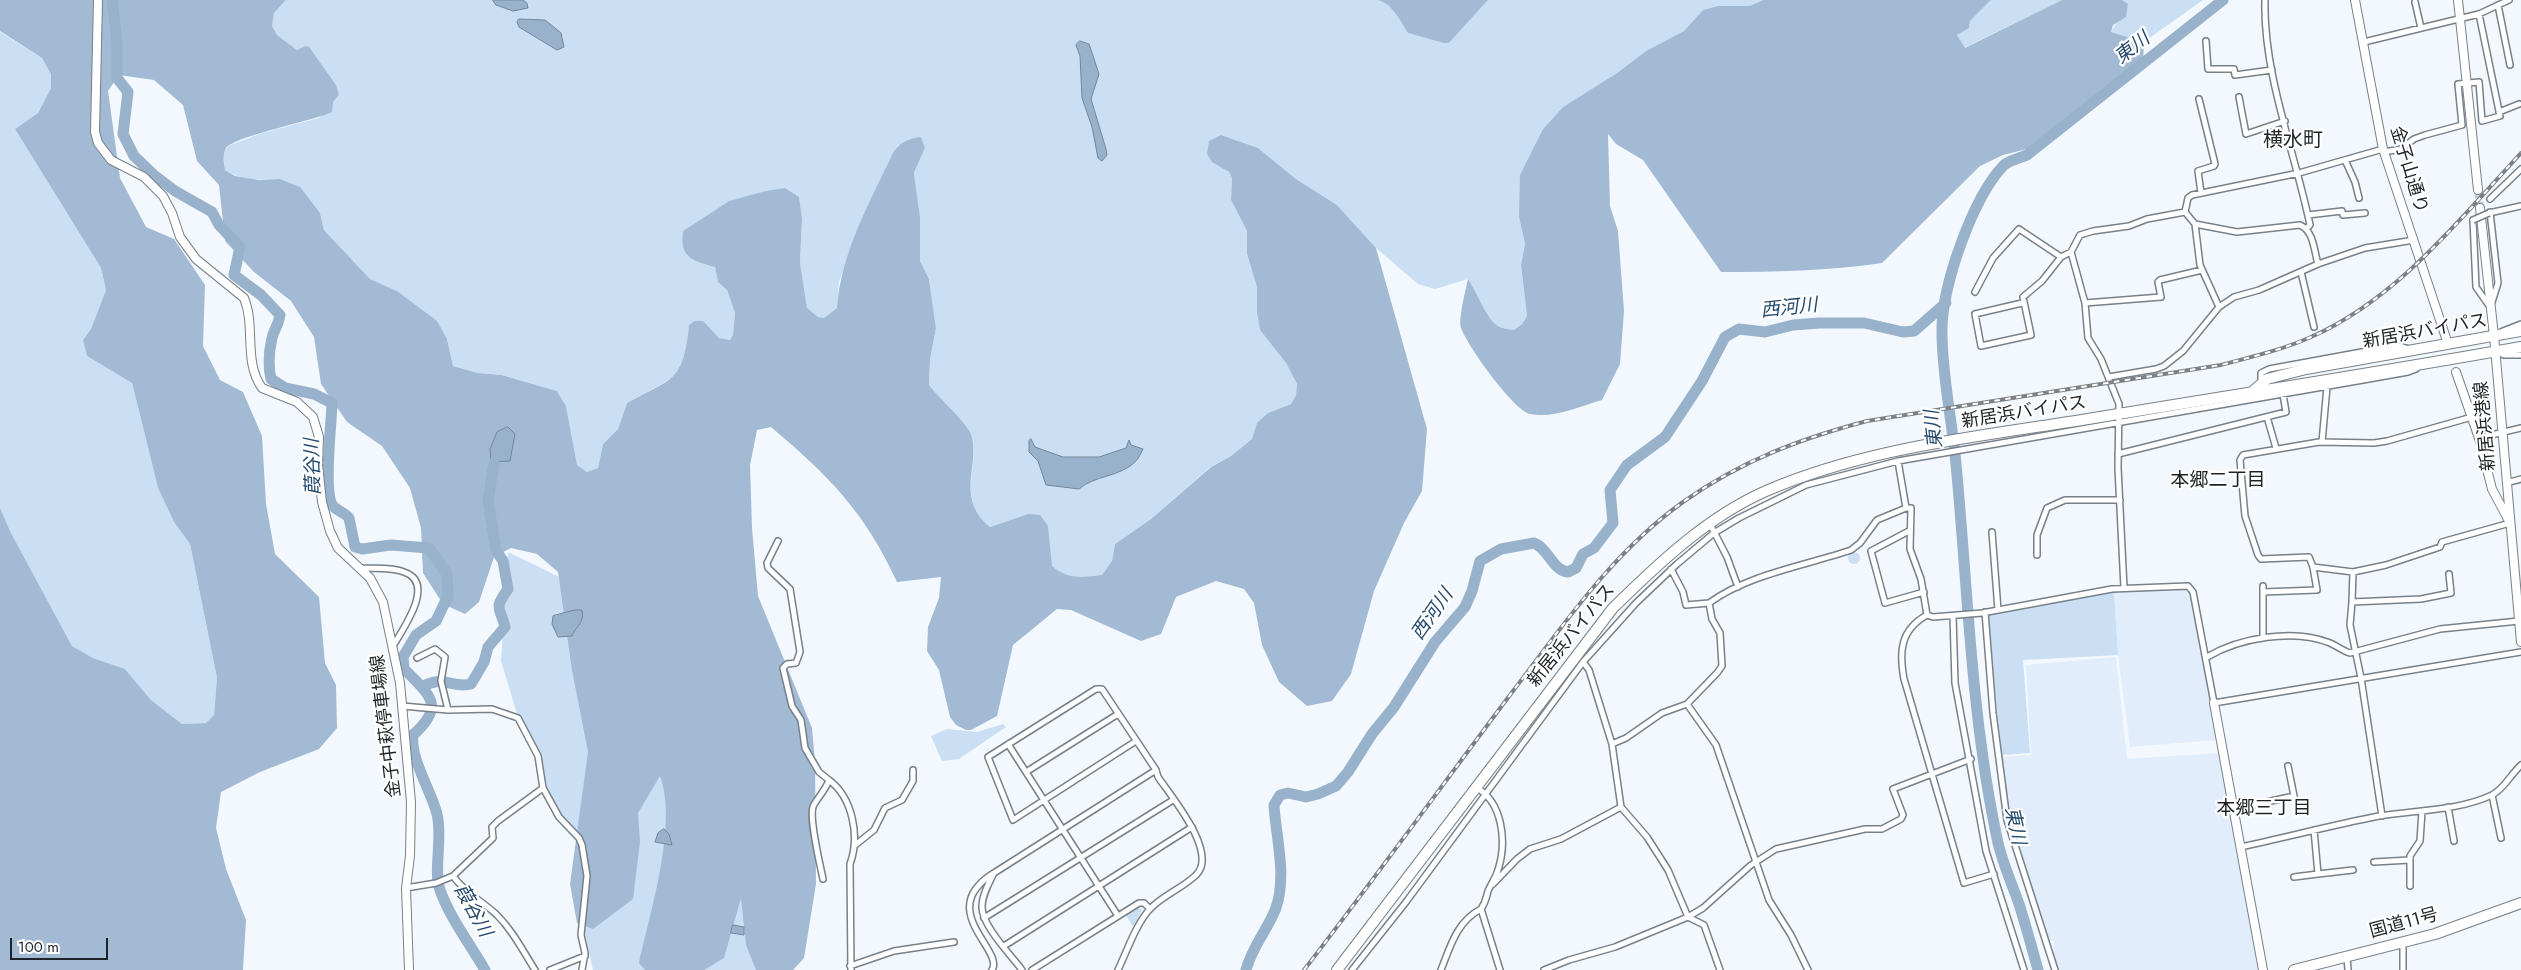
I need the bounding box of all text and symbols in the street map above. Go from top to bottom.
water label: 東川 [2111,28,2155,70]
street label: 金子山通り [2385,124,2431,216]
district label: 横水町 [2263,129,2323,153]
water label: 西河川 [1759,295,1819,323]
street label: 新居浜バイパス [2361,310,2489,354]
street label: 新居浜港線 [2471,380,2501,472]
street label: 新居浜バイパス [1960,392,2088,434]
water label: 東川 [1922,409,1948,449]
water label: 葭谷川 [302,438,326,496]
district label: 本郷二丁目 [2171,470,2265,492]
street label: 新居浜バイパス [1524,580,1620,692]
water label: 西河川 [1407,585,1459,645]
street label: 金子中萩停車場線 [368,653,406,799]
district label: 本郷三丁目 [2217,798,2311,820]
water label: 東川 [1999,805,2029,847]
water label: 葭谷川 [448,881,496,941]
street label: 国道11号 [2367,904,2441,944]
scale bar [12,928,110,960]
text: 100 m [18,936,59,958]

